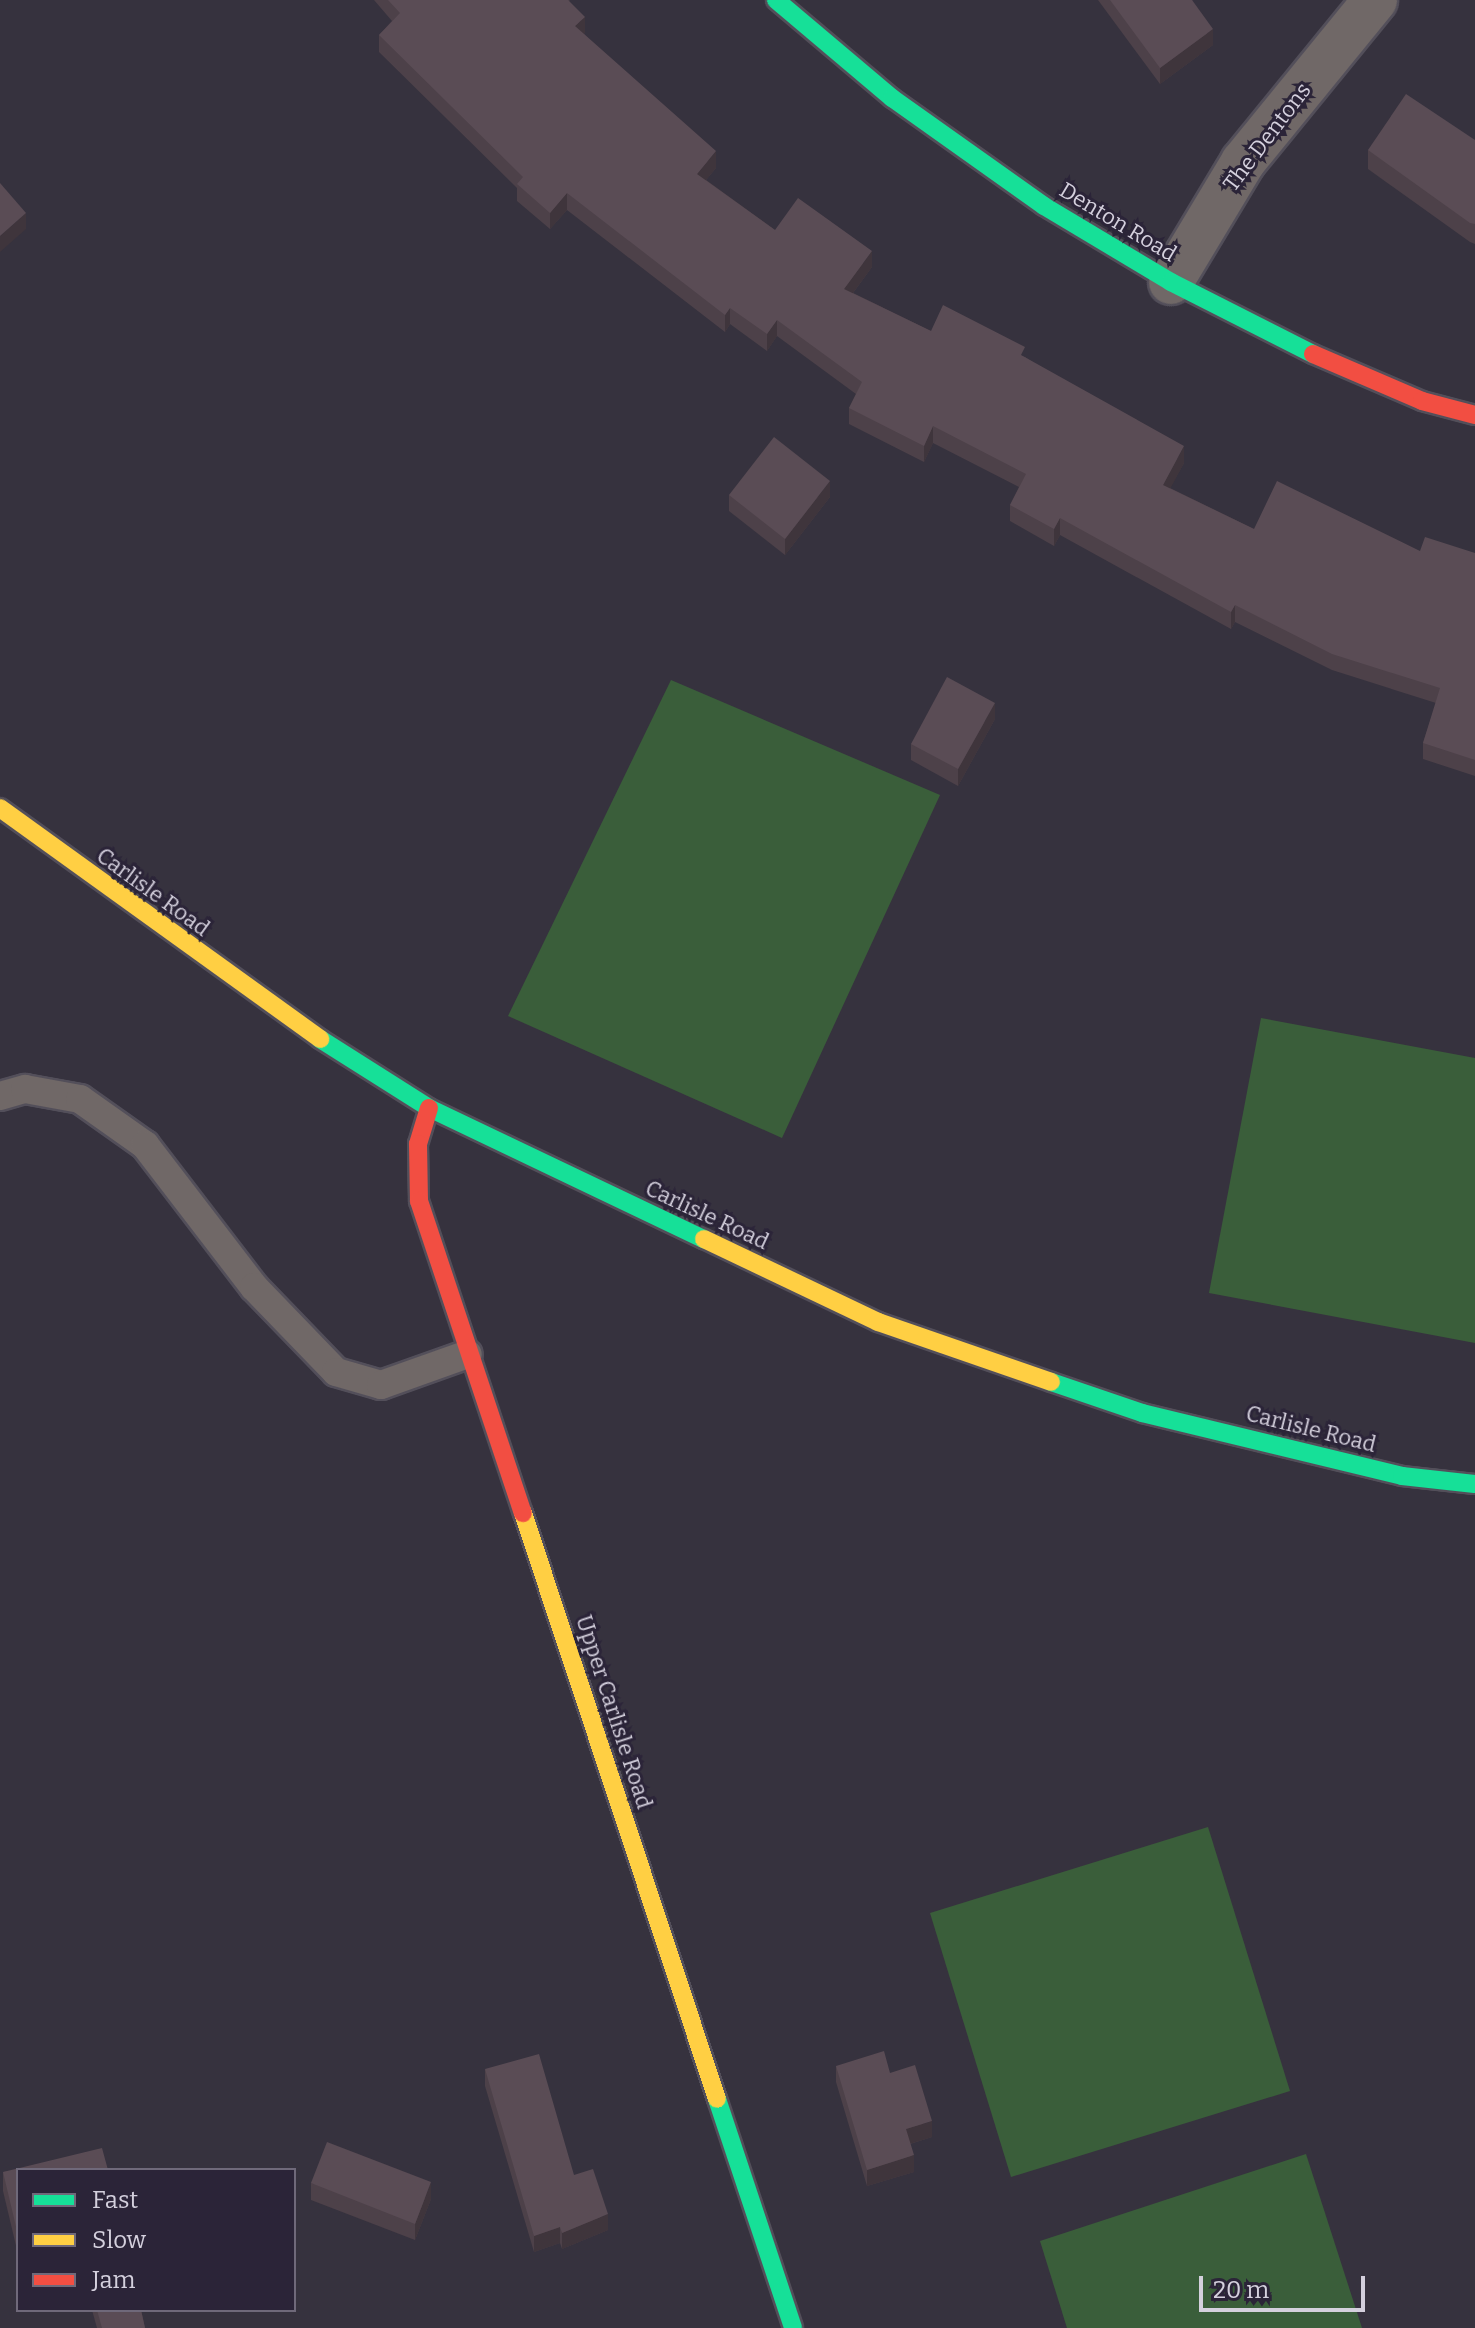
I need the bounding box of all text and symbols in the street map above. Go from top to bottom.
street label: The Dentons [1218,78,1316,196]
street label: Denton Road [1055,177,1181,267]
street label: Carlisle Road [91,842,215,942]
street label: Carlisle Road [641,1175,773,1255]
street label: Carlisle Road [1243,1400,1379,1458]
street label: Upper Carlisle Road [570,1612,658,1812]
legend [16,2168,296,2312]
text: Fast [92,2186,138,2214]
text: Slow [92,2226,146,2254]
scale bar [1203,2260,1369,2310]
text: Jam [92,2266,135,2294]
text: 20 m [1213,2276,1269,2304]

